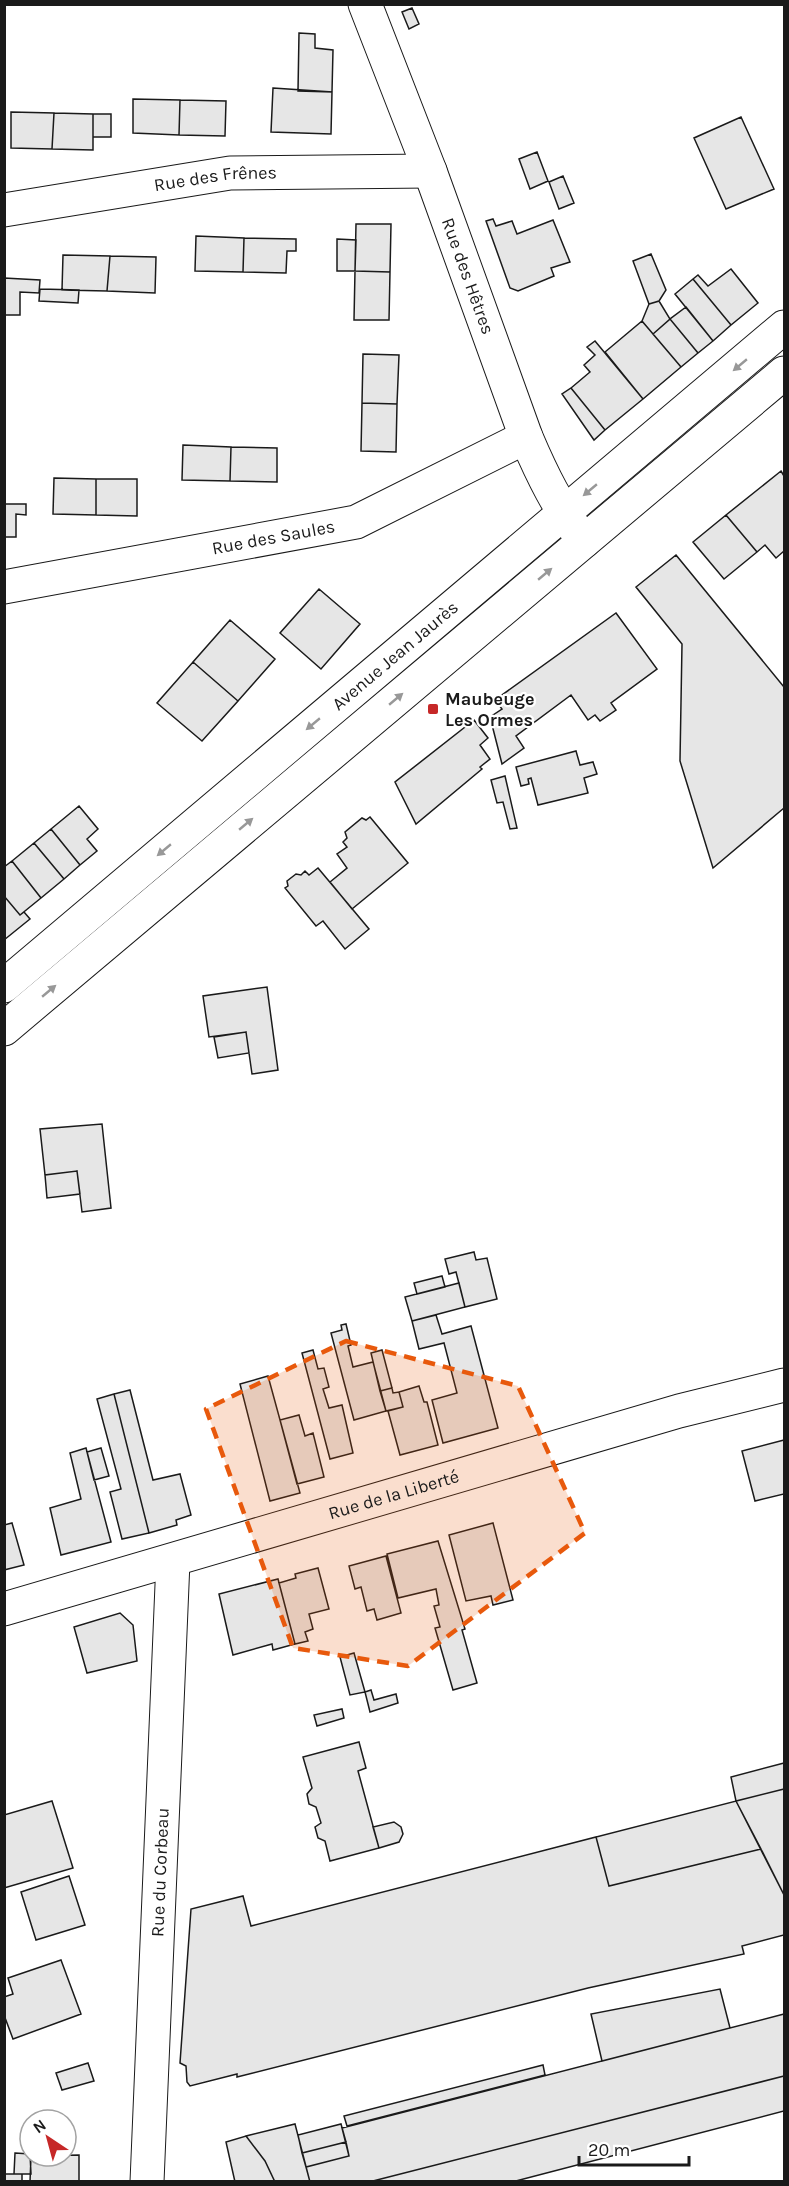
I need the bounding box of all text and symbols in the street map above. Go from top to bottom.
street label: Rue des Frênes [152,162,277,196]
street label: Rue des Hêtres [437,215,499,337]
one-way arrow [732,358,748,371]
one-way arrow [583,483,598,496]
street label: Rue des Saules [210,515,337,559]
one-way arrow [537,568,552,581]
street label: Avenue Jean Jaurès [327,596,463,715]
place label: Maubeuge Les Ormes [445,688,534,731]
one-way arrow [388,693,404,706]
marker: Maubeuge Les Ormes [426,702,440,716]
one-way arrow [306,717,321,730]
one-way arrow [238,818,254,831]
one-way arrow [157,843,172,856]
one-way arrow [41,985,56,998]
street label: Rue de la Liberté [326,1465,462,1524]
street label: Rue du Corbeau [146,1807,174,1937]
north arrow [18,2108,78,2168]
text: N [29,2115,50,2137]
scale bar [579,2129,688,2167]
text: 20 m [588,2139,630,2161]

